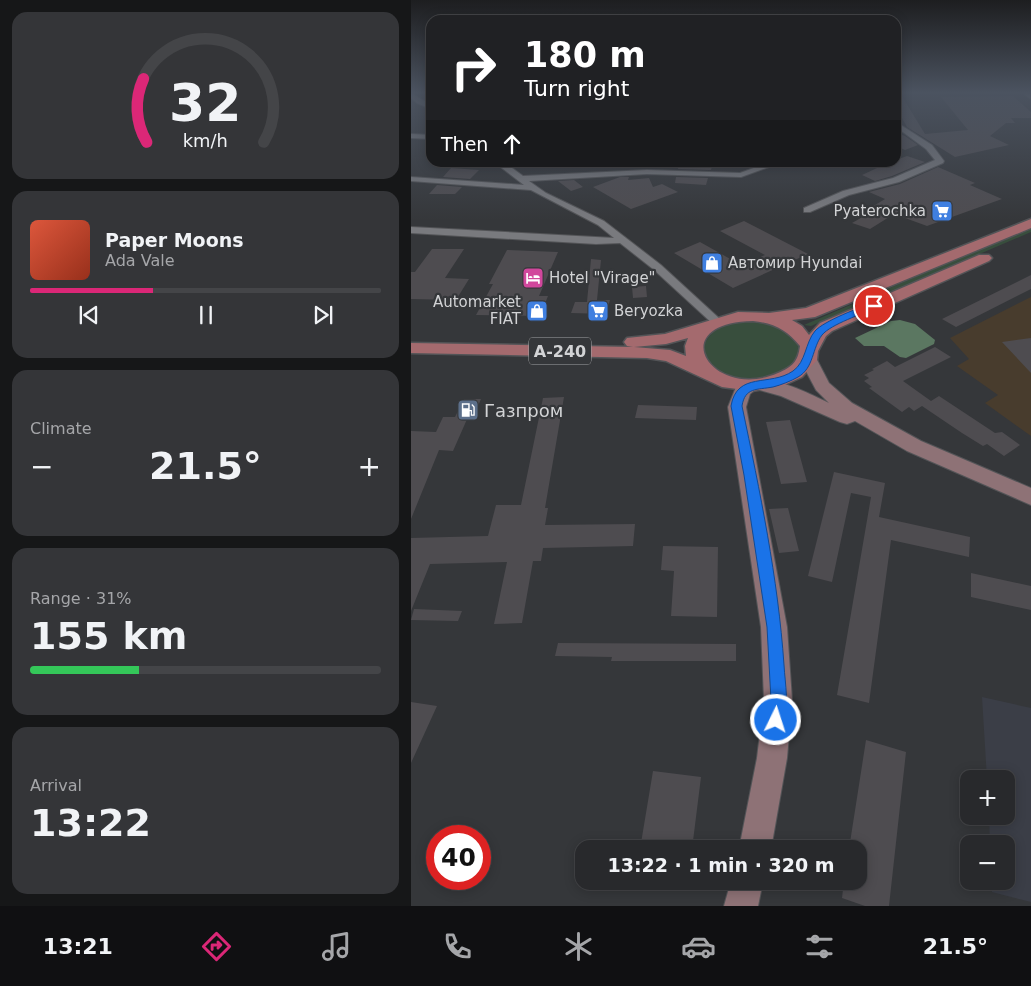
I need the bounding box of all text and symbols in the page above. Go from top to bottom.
icon: right [441,35,506,100]
text: 180 m [524,35,646,75]
text: 32 [169,73,242,133]
text: Turn right [524,76,629,101]
text: km/h [183,130,228,151]
icon: ahead [498,130,526,158]
text: Then [441,133,488,155]
supermarket icon: Pyaterochka [930,199,954,223]
place label: Pyaterochka [833,202,926,220]
text: Paper Moons [105,229,244,251]
text: Ada Vale [105,251,175,270]
shop icon: Автомир Hyundai [700,251,724,275]
place label: Автомир Hyundai [728,254,862,272]
hotel icon: Hotel "Virage" [521,266,545,290]
place label: Hotel "Virage" [549,269,656,287]
pin [853,285,895,327]
icon: arrive [860,292,888,320]
place label: Automarket FIAT [433,293,522,328]
shop icon: Automarket FIAT [525,299,549,323]
supermarket icon: Beryozka [586,299,610,323]
icon: previous [75,301,103,329]
icon: pause [192,301,220,329]
icon: next [309,301,337,329]
place label: Beryozka [614,302,683,320]
road number: А-240 [529,338,591,364]
fuel station icon: Газпром [456,398,480,422]
place label: Газпром [484,400,563,421]
text: Climate [30,419,92,438]
text: 21.5° [149,444,262,488]
text: − [30,450,53,483]
text: + [358,450,381,483]
text: Range · 31% [30,589,132,608]
text: 155 km [30,614,187,658]
position arrow [749,693,801,745]
map controls [960,770,1015,890]
button: + [960,770,1015,825]
text: Arrival [30,776,82,795]
text: 13:22 [30,801,151,845]
speed limit sign: 40 [426,825,491,890]
button: − [960,835,1015,890]
text: 13:22 · 1 min · 320 m [607,854,835,876]
icon: directions [199,929,234,964]
icon: music [319,929,354,964]
icon: phone [440,929,475,964]
icon: climate [561,929,596,964]
icon: car [681,929,716,964]
icon: filters [802,929,837,964]
text: 13:21 [43,934,113,959]
text: 21.5° [923,934,988,959]

